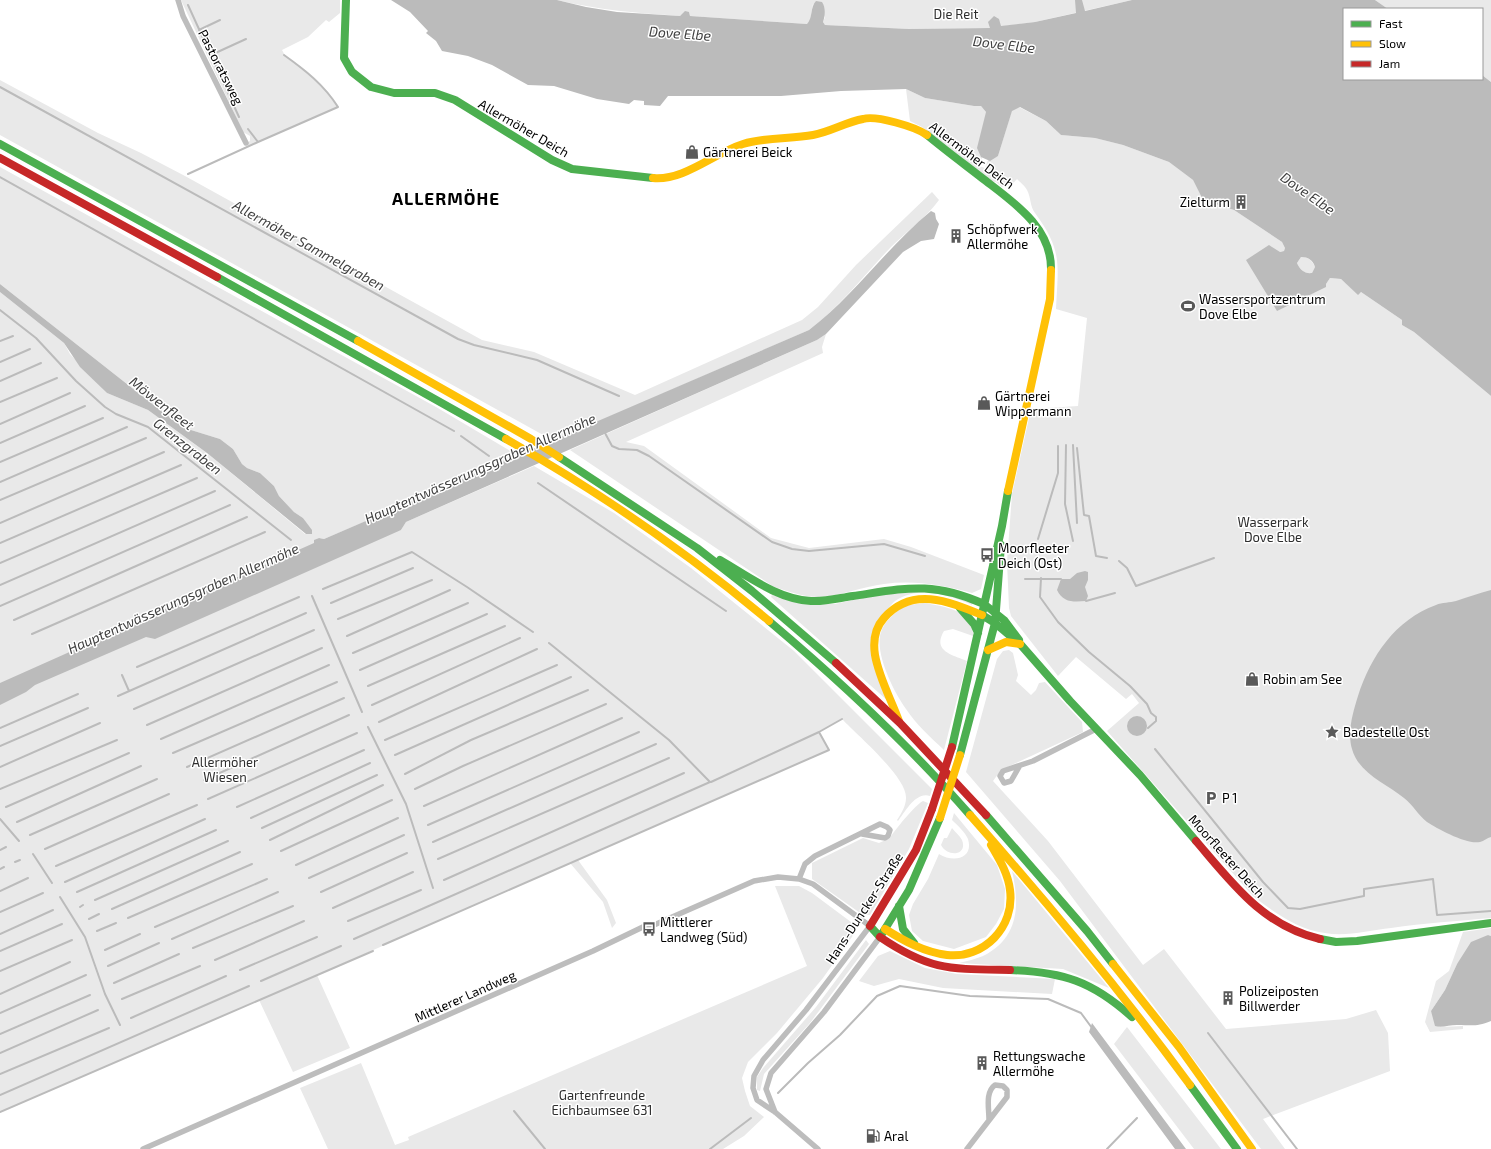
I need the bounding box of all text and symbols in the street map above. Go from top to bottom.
park label: Die Reit [934,6,978,22]
legend [1343,8,1483,80]
text: Fast [1379,16,1403,30]
water label: Dove Elbe [648,22,712,44]
street label: Pastoratsweg [195,27,247,107]
water label: Dove Elbe [972,32,1037,56]
text: Slow [1379,36,1406,50]
text: Jam [1379,56,1400,70]
street label: Allermöher Deich [476,96,572,160]
street label: Allermöher Deich [926,118,1018,192]
shop icon: Gärtnerei Beick [684,144,700,160]
place label: Gärtnerei Beick [703,144,793,160]
water label: Dove Elbe [1277,168,1339,218]
district label: ALLERMÖHE [392,188,500,208]
place label: Zielturm [1180,194,1230,210]
building icon: Zielturm [1233,194,1249,210]
water label: Allermöher Sammelgraben [229,196,388,294]
place label: Schöpfwerk Allermöhe [967,221,1038,252]
building icon: Schöpfwerk Allermöhe [948,228,964,244]
place label: Wassersportzentrum Dove Elbe [1199,291,1326,322]
sports icon: Wassersportzentrum Dove Elbe [1180,298,1196,314]
water label: Möwenfleet [126,373,198,434]
place label: Gärtnerei Wippermann [995,388,1071,419]
shop icon: Gärtnerei Wippermann [976,395,992,411]
water label: Hauptentwässerungsgraben Allermöhe [362,409,599,527]
water label: Grenzgraben [150,414,226,478]
park label: Wasserpark Dove Elbe [1237,514,1309,545]
water label: Hauptentwässerungsgraben Allermöhe [65,539,302,657]
place label: Moorfleeter Deich (Ost) [998,540,1069,571]
bus stop icon: Moorfleeter Deich (Ost) [979,547,995,563]
shop icon: Robin am See [1244,671,1260,687]
place label: Robin am See [1263,671,1342,687]
place icon: Badestelle Ost [1324,724,1340,740]
place label: Badestelle Ost [1343,724,1429,740]
park label: Allermöher Wiesen [192,754,258,785]
parking icon: P 1 [1203,790,1219,806]
place label: P 1 [1222,790,1238,806]
street label: Moorfleeter Deich [1185,811,1269,901]
street label: Hans-Duncker-Straße [822,849,906,967]
place label: Mittlerer Landweg (Süd) [660,914,747,945]
bus stop icon: Mittlerer Landweg (Süd) [641,921,657,937]
street label: Mittlerer Landweg [412,967,518,1025]
place label: Polizeiposten Billwerder [1239,983,1319,1014]
building icon: Polizeiposten Billwerder [1220,990,1236,1006]
place label: Rettungswache Allermöhe [993,1048,1085,1079]
building icon: Rettungswache Allermöhe [974,1055,990,1071]
park label: Gartenfreunde Eichbaumsee 631 [551,1087,653,1118]
fuel station icon: Aral [865,1128,881,1144]
place label: Aral [884,1128,908,1144]

